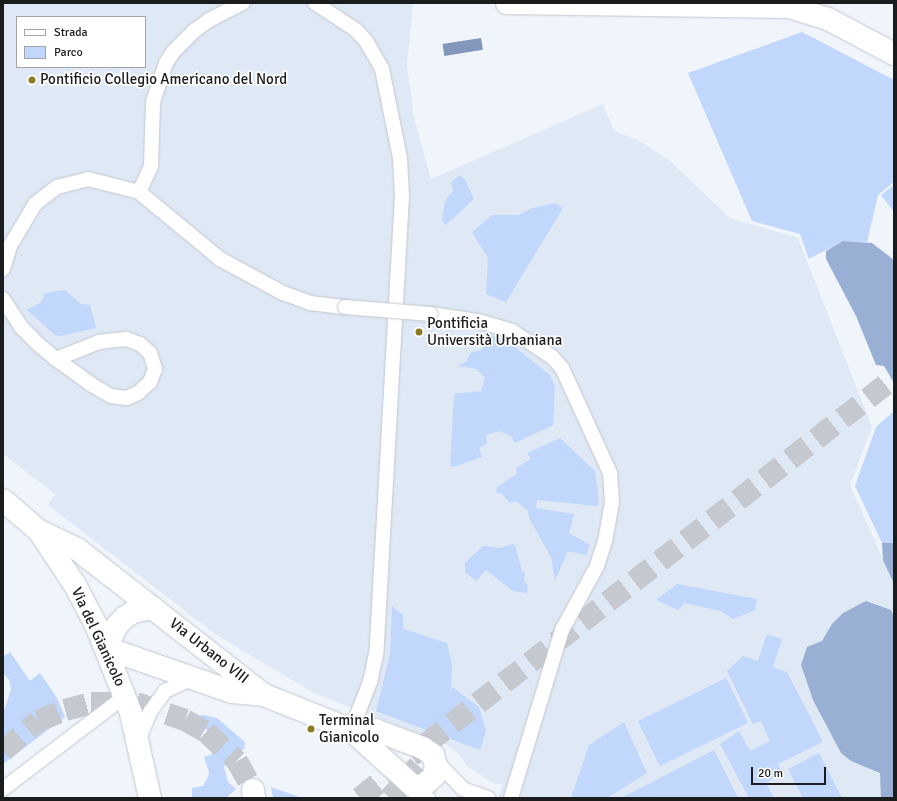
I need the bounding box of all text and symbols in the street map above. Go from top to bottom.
legend [16,16,146,68]
text: Strada [54,25,88,40]
text: Parco [54,45,83,60]
place label: Pontificio Collegio Americano del Nord [40,71,287,89]
marker: Pontificio Collegio Americano del Nord [27,75,37,85]
place label: Pontificia Università Urbaniana [427,314,562,349]
marker: Pontificia Università Urbaniana [414,327,424,337]
street label: Via del Gianicolo [67,585,129,689]
street label: Via Urbano VIII [166,614,252,688]
place label: Terminal Gianicolo [319,711,379,746]
marker: Terminal Gianicolo [306,724,316,734]
scale bar [753,759,828,785]
text: 20 m [758,766,783,781]

